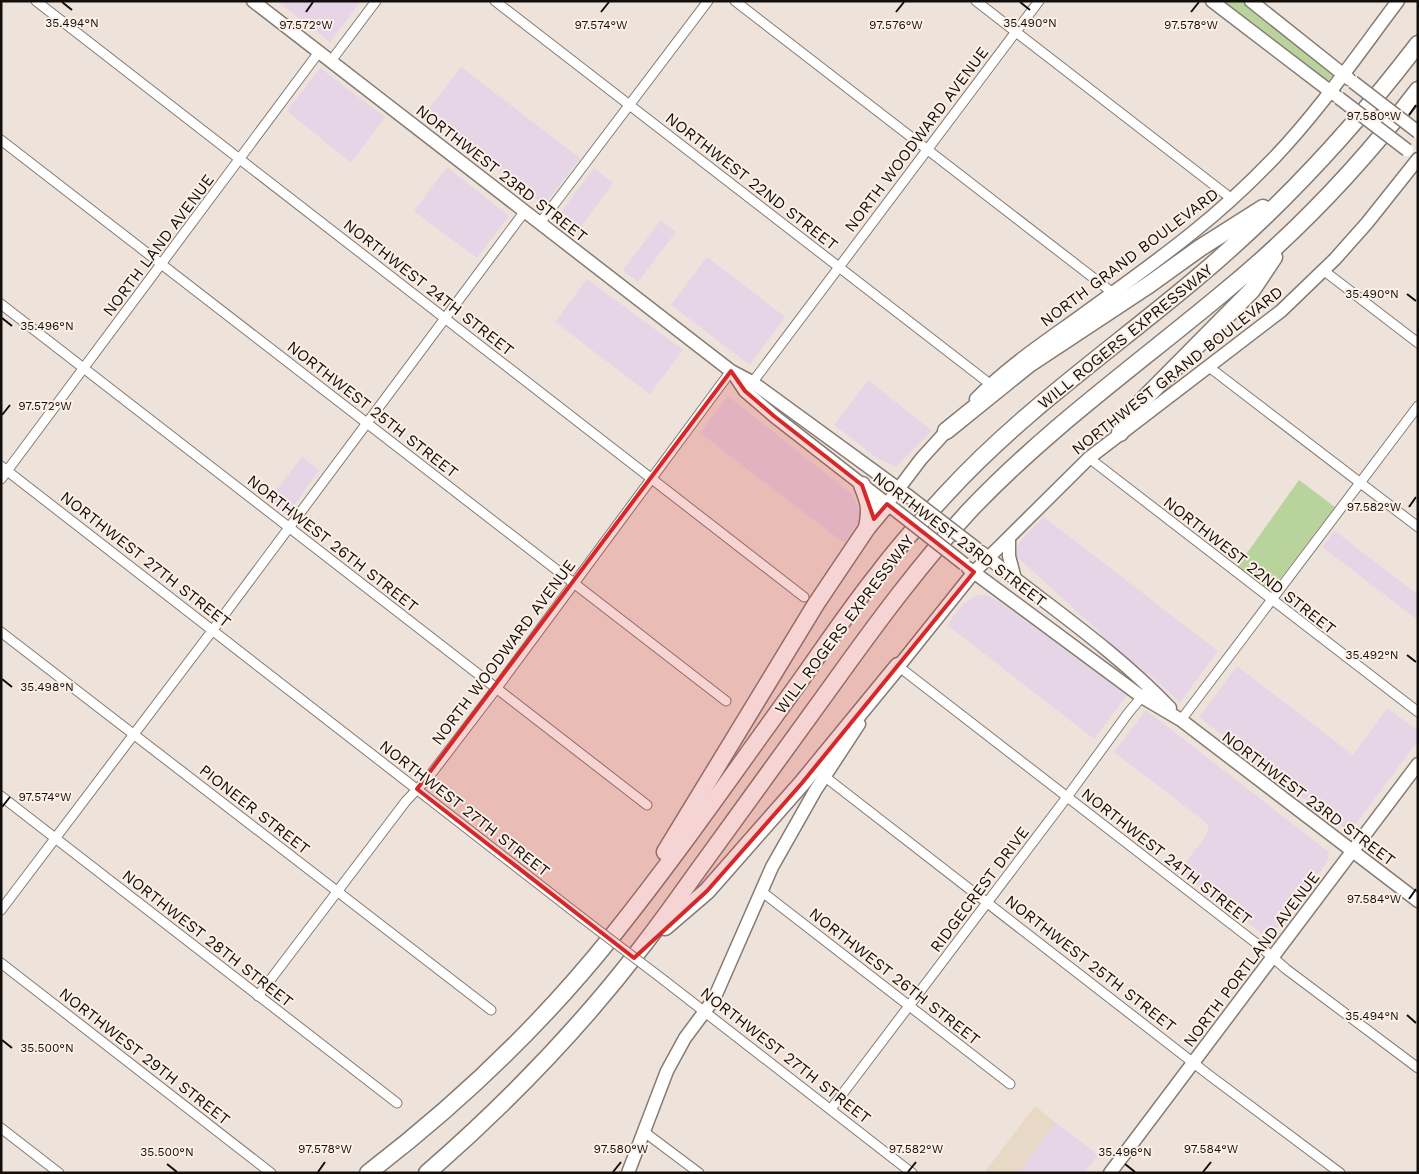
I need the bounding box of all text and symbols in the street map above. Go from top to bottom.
text: 35.494°N [45,16,99,30]
text: 35.490°N [1003,16,1057,30]
text: 97.572°W [279,18,333,32]
text: 97.574°W [574,18,628,32]
text: 97.576°W [869,18,923,32]
text: 97.578°W [1164,18,1218,32]
street label: NORTH WOODWARD AVENUE [841,43,992,236]
street label: NORTHWEST 23RD STREET [412,101,591,246]
street label: NORTHWEST 22ND STREET [662,108,842,255]
text: 97.580°W [1347,109,1402,123]
street label: NORTH LAND AVENUE [99,171,218,320]
street label: NORTH GRAND BOULEVARD [1036,184,1222,331]
street label: NORTHWEST 24TH STREET [340,215,518,360]
street label: WILL ROGERS EXPRESSWAY [1034,260,1216,413]
street label: NORTHWEST GRAND BOULEVARD [1068,282,1287,459]
text: 35.490°N [1345,287,1399,301]
text: 35.496°N [20,319,74,333]
street label: NORTHWEST 25TH STREET [284,337,462,482]
text: 97.572°W [18,399,72,413]
street label: NORTHWEST 23RD STREET [869,468,1050,611]
street label: NORTHWEST 26TH STREET [243,471,422,616]
street label: NORTHWEST 27TH STREET [57,487,235,632]
street label: NORTHWEST 22ND STREET [1160,492,1340,639]
text: 97.582°W [1347,500,1402,514]
street label: WILL ROGERS EXPRESSWAY [771,531,918,718]
street label: NORTH WOODWARD AVENUE [428,556,579,749]
text: 35.492°N [1345,648,1399,662]
text: 35.498°N [20,680,74,694]
street label: NORTHWEST 23RD STREET [1218,727,1399,870]
street label: NORTHWEST 27TH STREET [376,736,554,881]
street label: PIONEER STREET [196,760,314,859]
street label: NORTHWEST 24TH STREET [1078,784,1256,929]
text: 97.574°W [18,790,72,804]
street label: RIDGECREST DRIVE [926,823,1033,956]
street label: NORTHWEST 28TH STREET [118,866,297,1011]
street label: NORTH PORTLAND AVENUE [1179,868,1323,1051]
street label: NORTHWEST 25TH STREET [1002,891,1180,1036]
text: 97.584°W [1347,892,1402,906]
street label: NORTHWEST 26TH STREET [805,904,984,1049]
street label: NORTHWEST 27TH STREET [697,983,875,1128]
street label: NORTHWEST 29TH STREET [55,984,234,1129]
text: 35.494°N [1345,1009,1399,1023]
text: 35.500°N [20,1041,74,1055]
text: 97.578°W [298,1142,352,1156]
text: 97.580°W [594,1142,649,1156]
text: 97.582°W [889,1142,944,1156]
text: 97.584°W [1184,1142,1239,1156]
text: 35.500°N [140,1145,194,1159]
text: 35.496°N [1098,1145,1152,1159]

